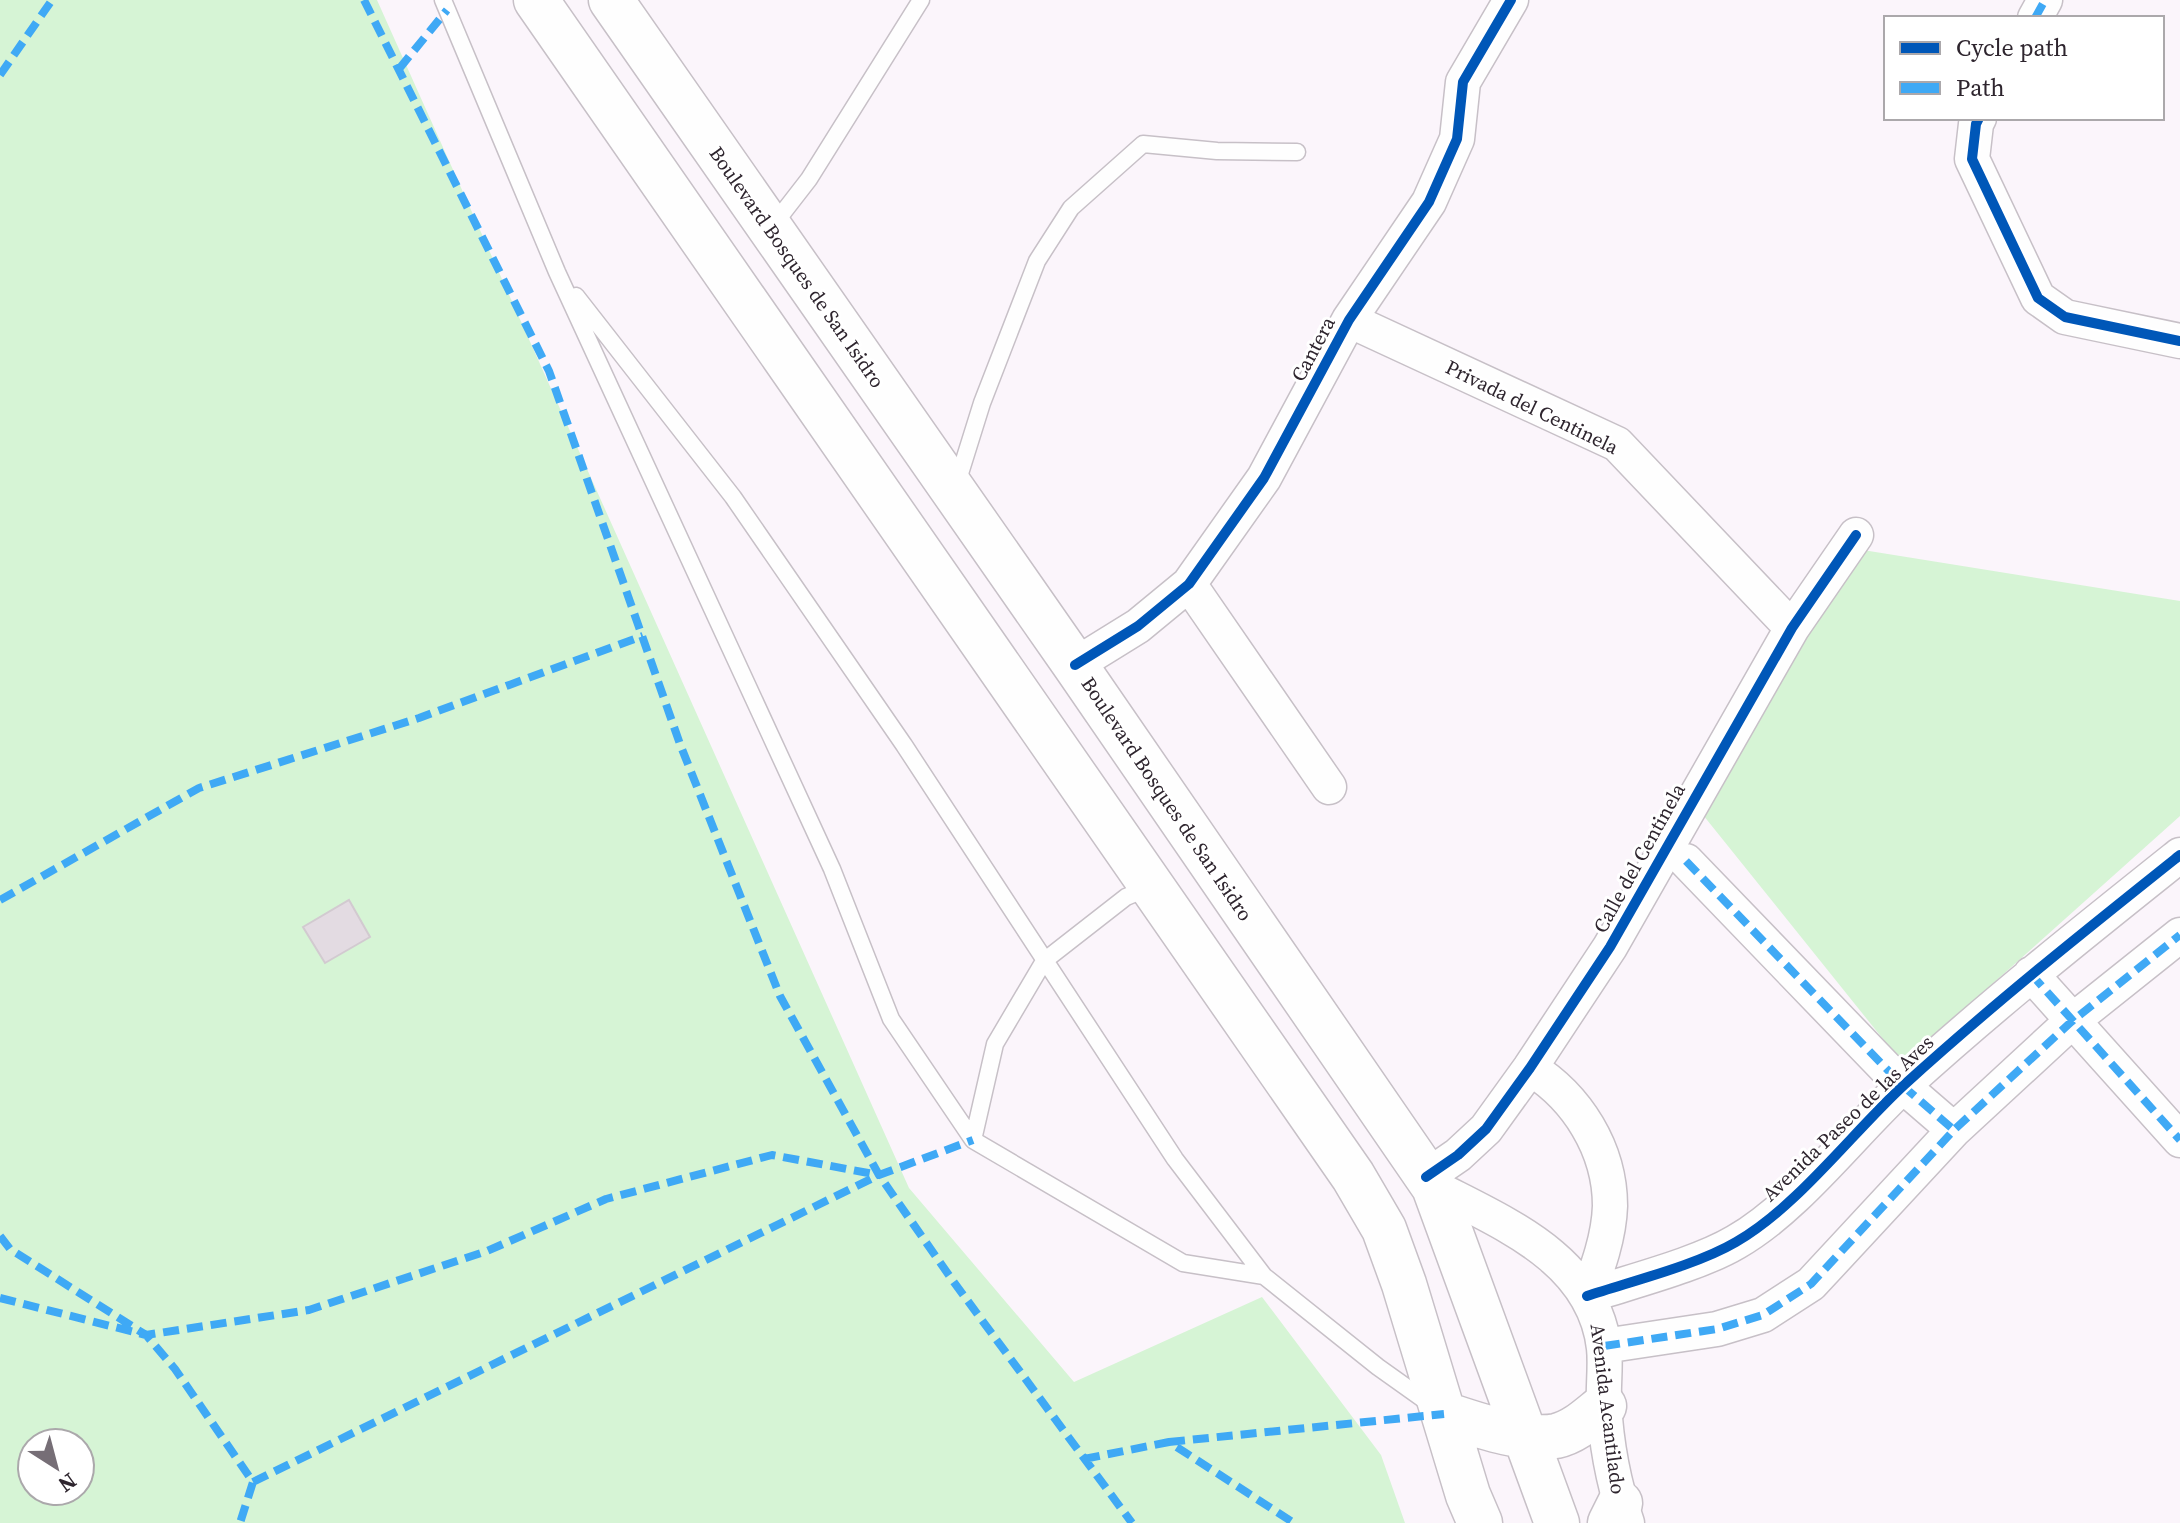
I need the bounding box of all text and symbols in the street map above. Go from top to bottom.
legend [1884,16,2164,120]
text: Cycle path [1956,31,2068,64]
text: Path [1956,71,2005,104]
street label: Boulevard Bosques de San Isidro [703,141,891,393]
street label: Cantera [1284,311,1342,386]
street label: Privada del Centinela [1441,353,1624,461]
street label: Boulevard Bosques de San Isidro [1075,671,1259,927]
street label: Calle del Centinela [1586,778,1692,938]
street label: Avenida Paseo de las Aves [1756,1029,1940,1207]
street label: Avenida Acantilado [1584,1322,1632,1496]
north arrow [16,1427,96,1507]
text: N [52,1466,83,1500]

